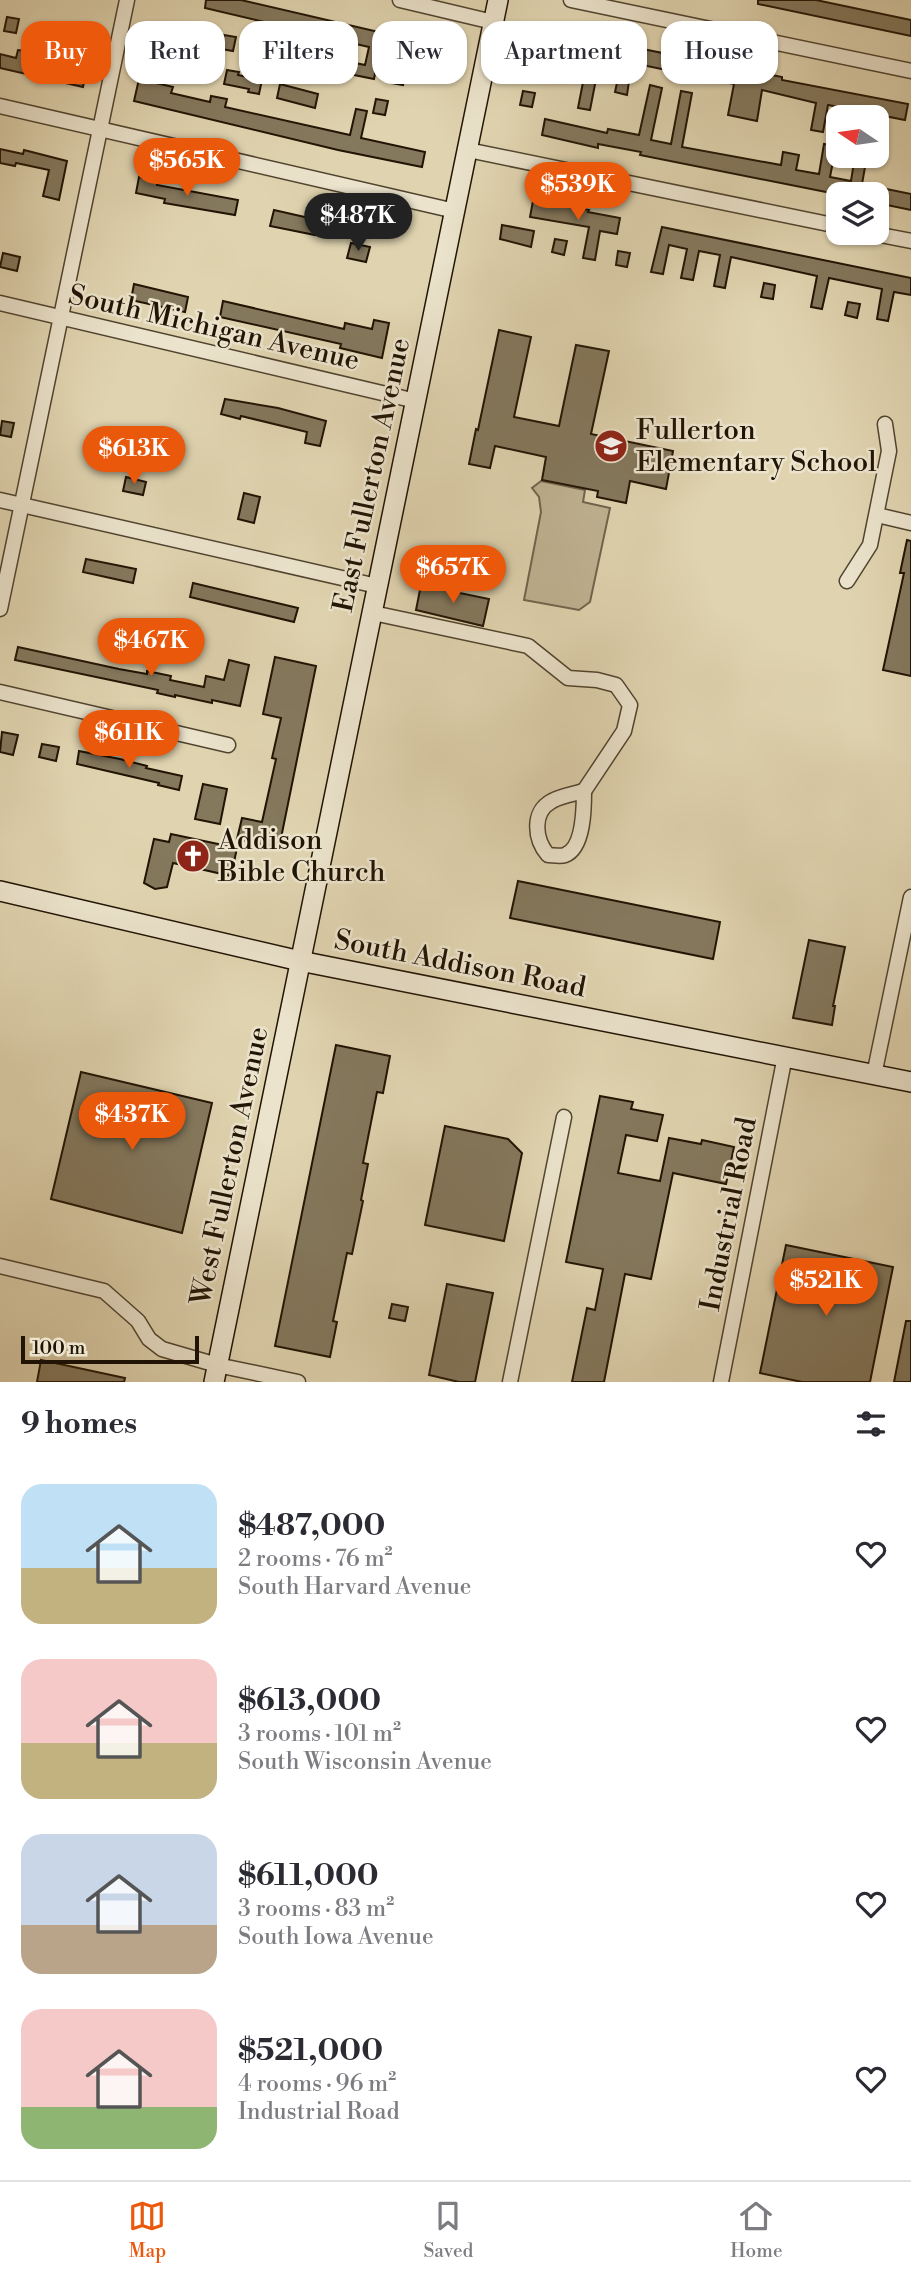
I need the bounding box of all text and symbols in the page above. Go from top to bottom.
chip: Buy [21,21,111,84]
chip: Rent [125,21,225,84]
chip: Filters [239,21,358,84]
chip: New [372,21,467,84]
chip: Apartment [481,21,647,84]
chip: House [661,21,778,84]
north arrow [826,105,889,168]
map controls [826,105,889,245]
pin: $565K [138,138,236,198]
text: $565K [149,147,225,175]
pin: $539K [529,162,627,222]
text: $539K [541,171,615,199]
button: layers [826,182,889,245]
pin: $487K [309,194,407,253]
text: $487K [320,202,396,230]
street label: South Michigan Avenue [65,277,363,379]
street label: East Fullerton Avenue [326,335,418,615]
place label: Fullerton Elementary School [636,413,877,480]
pin: $613K [85,426,183,486]
school or university icon: Fullerton Elementary School [592,427,630,465]
text: $613K [98,435,170,463]
pin: $657K [404,546,502,605]
text: $657K [416,554,490,582]
pin: $467K [102,618,200,678]
text: $467K [114,627,188,655]
pin: $611K [80,710,178,770]
text: $611K [95,719,163,747]
place label: Addison Bible Church [217,823,386,890]
church icon: Addison Bible Church [174,837,212,875]
street label: South Addison Road [331,922,589,1006]
street label: West Fullerton Avenue [183,1024,277,1309]
pin: $437K [83,1092,181,1152]
text: $437K [95,1101,169,1129]
street label: Industrial Road [693,1114,765,1314]
pin: $521K [777,1258,875,1318]
text: $521K [790,1267,862,1295]
scale bar [21,1333,200,1365]
text: 100 m [32,1336,85,1360]
text: 9 homes [21,1405,137,1443]
icon: filters [852,1405,890,1443]
text: $487,000 [238,1507,385,1545]
icon: home [77,1512,161,1596]
icon: heart [852,1535,890,1573]
text: 2 rooms · 76 m² [238,1545,393,1573]
text: South Harvard Avenue [238,1573,471,1601]
text: $613,000 [238,1682,381,1720]
icon: home [77,1687,161,1771]
icon: heart [852,1710,890,1748]
text: 3 rooms · 101 m² [238,1720,401,1748]
text: South Wisconsin Avenue [238,1748,492,1776]
text: $611,000 [238,1857,379,1895]
icon: home [77,1862,161,1946]
icon: heart [852,1885,890,1923]
text: 3 rooms · 83 m² [238,1895,394,1923]
text: South Iowa Avenue [238,1923,434,1951]
text: $521,000 [238,2032,383,2070]
icon: home [77,2037,161,2121]
icon: heart [852,2060,890,2098]
text: 4 rooms · 96 m² [238,2070,396,2098]
text: Industrial Road [238,2098,400,2126]
tab: Map [128,2197,166,2263]
tab: Saved [423,2197,473,2263]
tab: Home [730,2197,782,2263]

